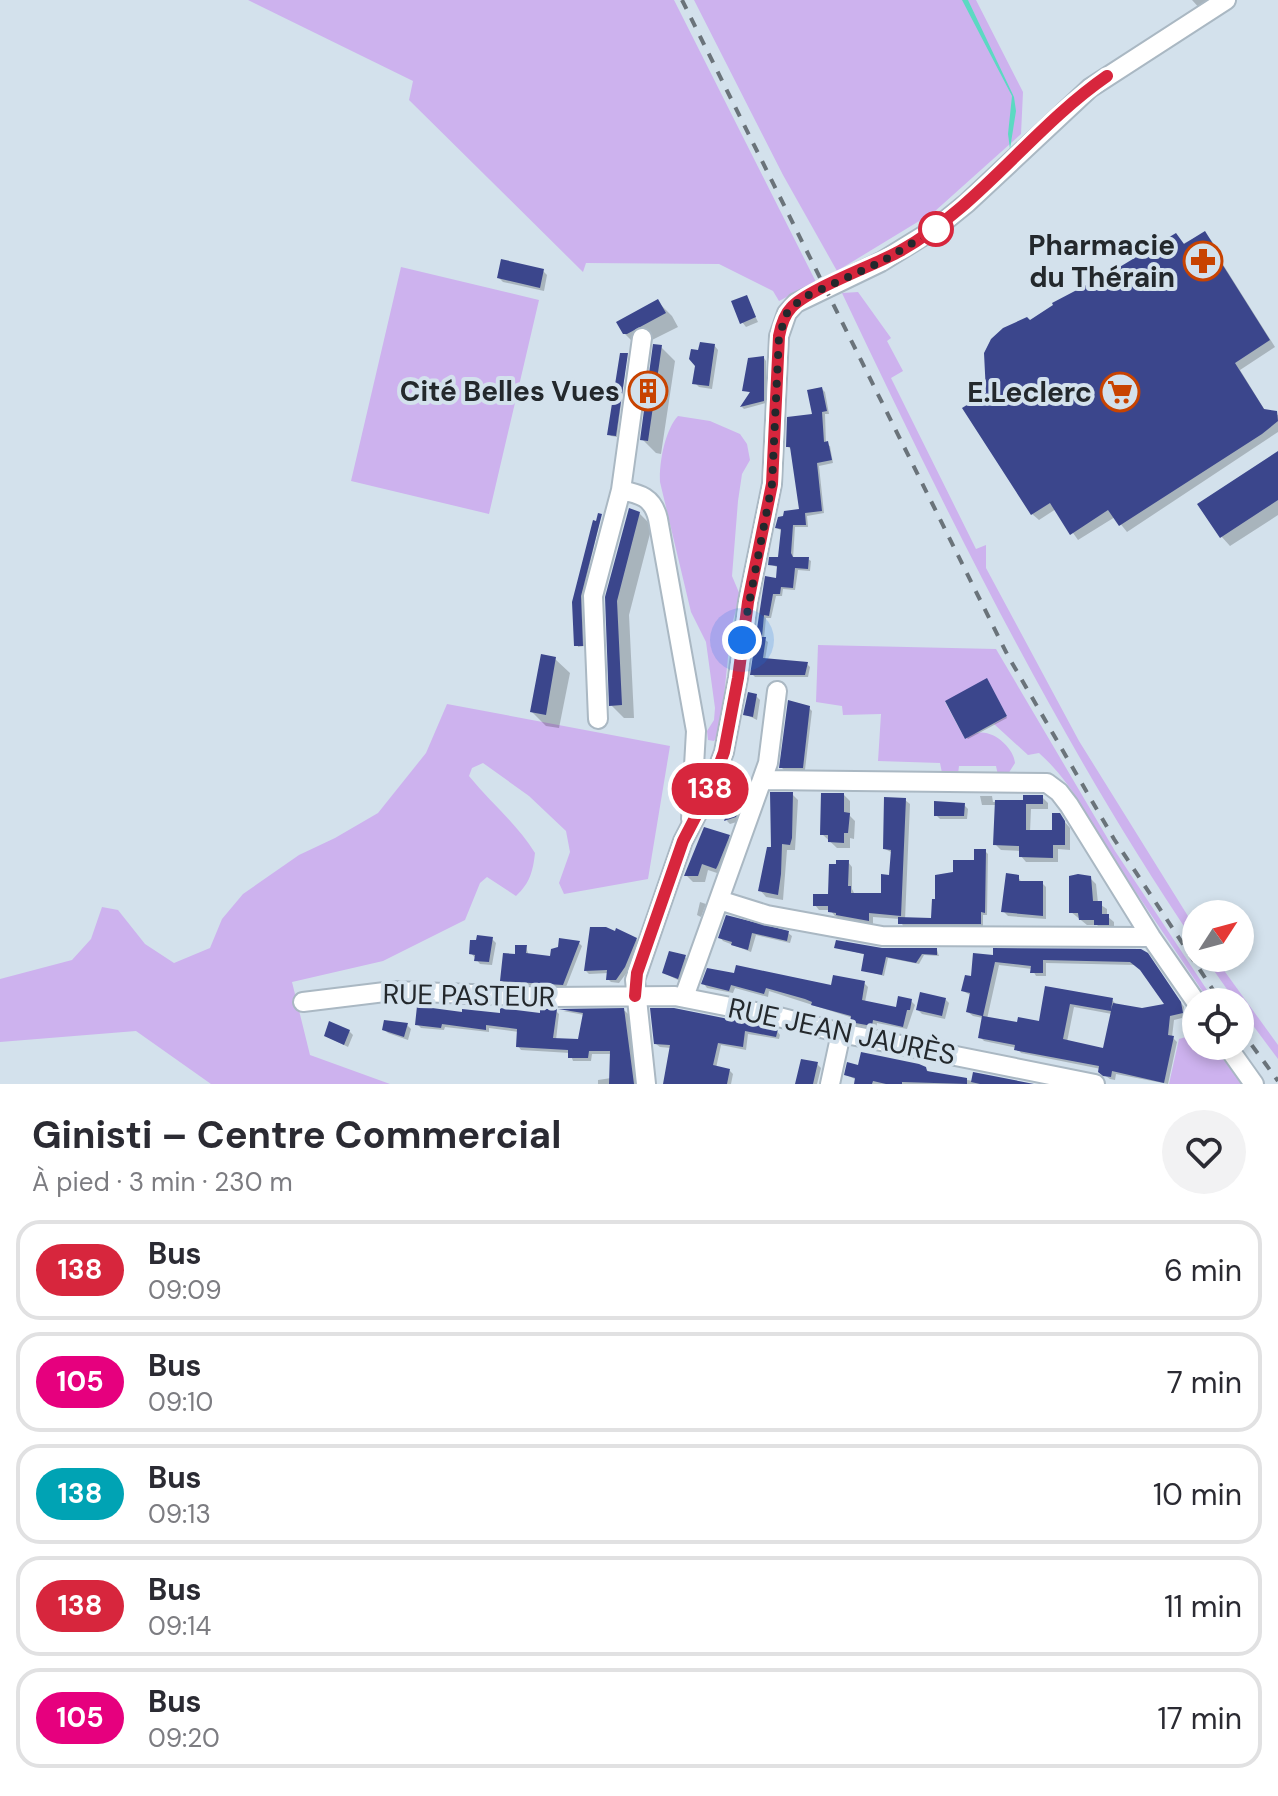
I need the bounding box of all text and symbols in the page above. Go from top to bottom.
unlabelled marker [919,212,953,246]
place label: Pharmacie du Thérain [1028,227,1175,296]
pharmacy icon: Pharmacie du Thérain [1182,240,1224,282]
building icon: Cité Belles Vues [627,370,669,412]
supermarket icon: E.Leclerc [1099,371,1141,413]
place label: Cité Belles Vues [400,373,620,410]
place label: E.Leclerc [967,374,1092,411]
your location [722,620,762,660]
line badge: 138 [664,763,756,815]
text: 138 [688,770,732,807]
north arrow [1182,900,1254,972]
map controls [1182,900,1254,1060]
street label: RUE PASTEUR [382,975,556,1016]
button: locate [1182,988,1254,1060]
street label: RUE JEAN JAURÈS [725,989,959,1074]
text: Ginisti – Centre Commercial [32,1110,561,1160]
button: heart [1162,1110,1246,1194]
text: À pied · 3 min · 230 m [32,1165,293,1199]
text: Bus [148,1234,202,1273]
text: 138 [58,1251,102,1288]
text: 6 min [1164,1251,1242,1290]
text: 09:09 [148,1273,221,1307]
text: Bus [148,1346,202,1385]
text: 105 [56,1363,104,1400]
text: 7 min [1167,1363,1242,1402]
text: 09:10 [148,1385,213,1419]
text: Bus [148,1458,202,1497]
text: 138 [58,1475,102,1512]
text: 10 min [1153,1475,1242,1514]
text: 09:13 [148,1497,211,1531]
text: Bus [148,1570,202,1609]
text: 138 [58,1587,102,1624]
text: 11 min [1164,1587,1242,1626]
text: 09:14 [148,1609,211,1643]
text: Bus [148,1682,202,1721]
text: 105 [56,1699,104,1736]
text: 17 min [1157,1699,1242,1738]
text: 09:20 [148,1721,220,1755]

